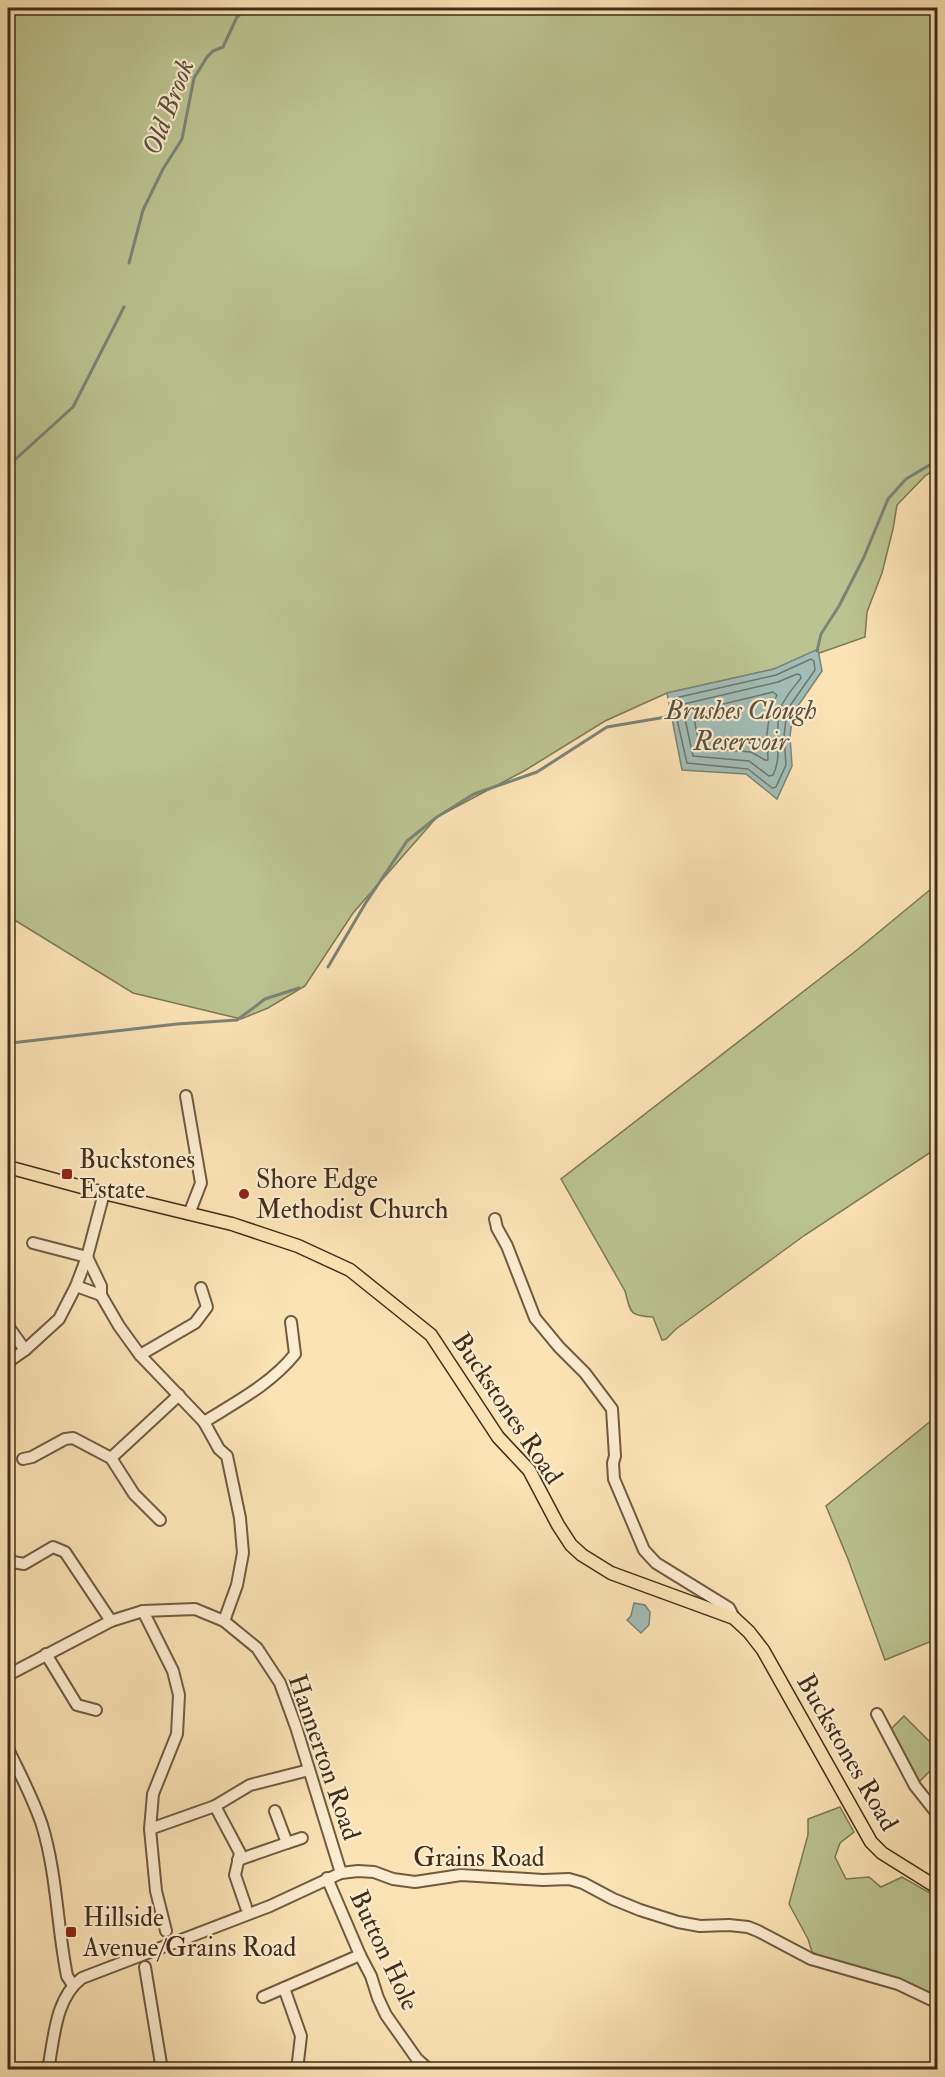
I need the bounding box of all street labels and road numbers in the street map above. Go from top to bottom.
street label: Buckstones Road [445,1327,570,1491]
street label: Buckstones Road [789,1668,905,1837]
street label: Hannerton Road [281,1670,367,1845]
street label: Grains Road [413,1842,545,1874]
street label: Button Hole [342,1885,426,2016]

